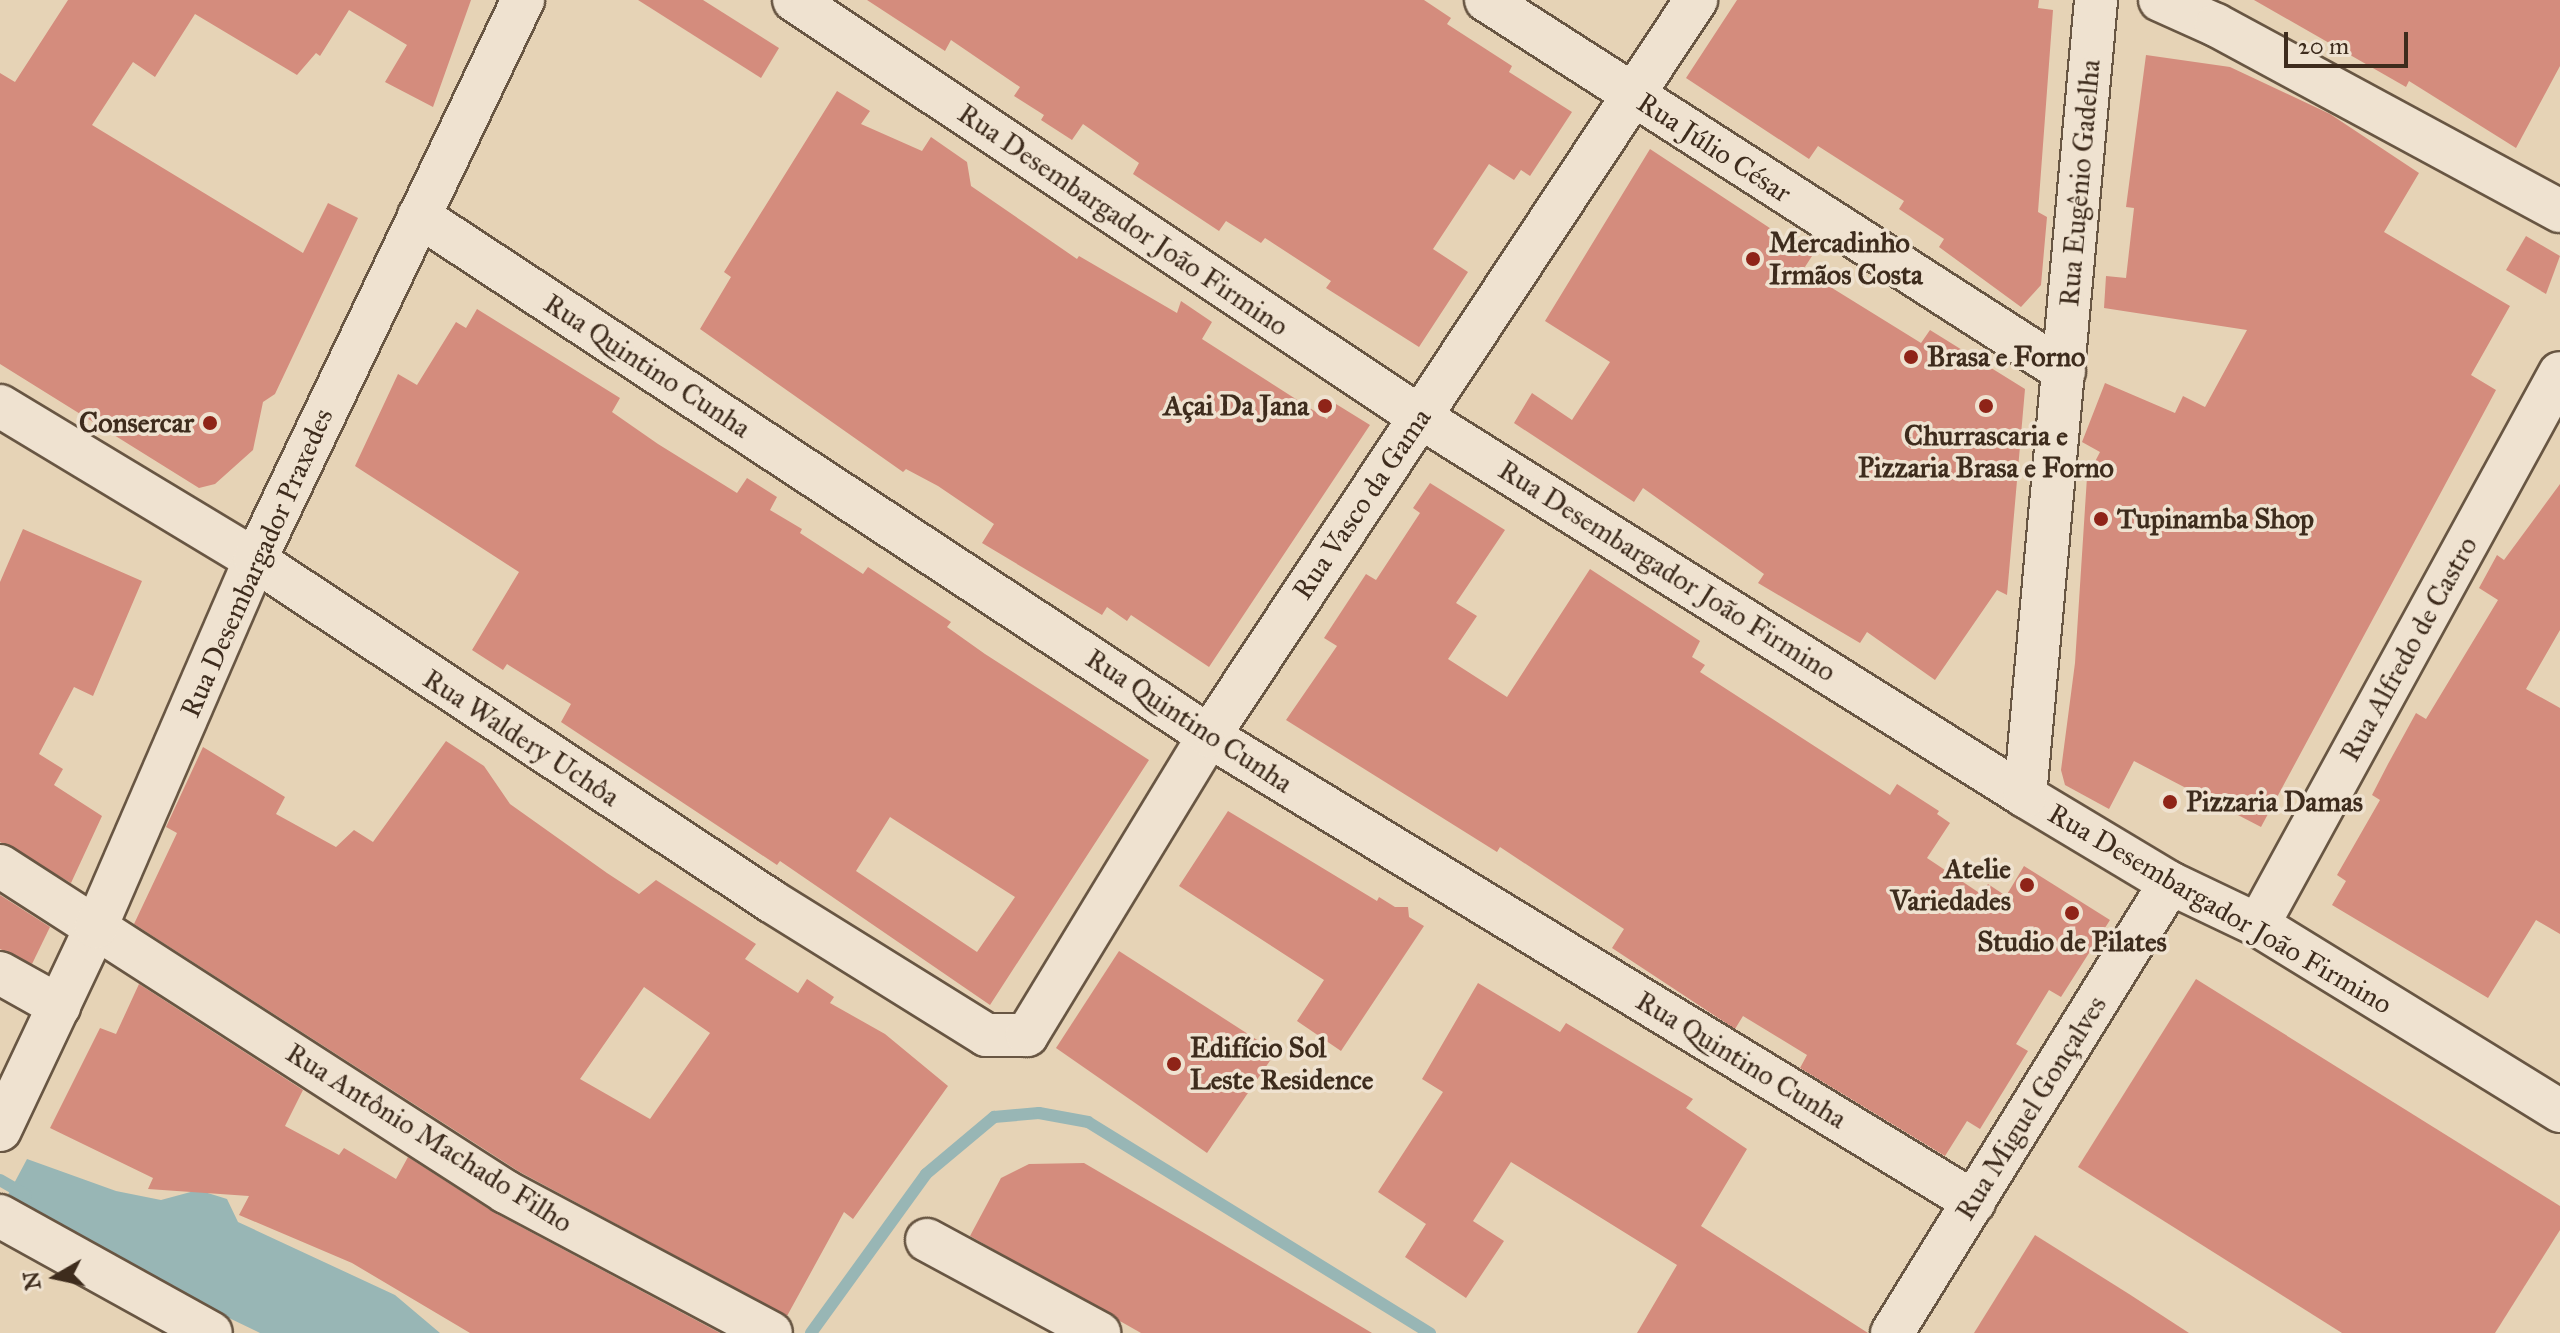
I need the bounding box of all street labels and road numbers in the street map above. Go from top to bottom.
street label: Rua Eugênio Gadelha [2052,58,2108,308]
street label: Rua Júlio César [1631,86,1797,210]
street label: Rua Desembargador João Firmino [951,97,1295,343]
street label: Rua Quintino Cunha [537,287,757,445]
street label: Rua Vasco da Gama [1286,402,1438,606]
street label: Rua Desembargador Praxedes [174,403,340,723]
street label: Rua Desembargador João Firmino [1492,453,1842,689]
street label: Rua Alfredo de Castro [2333,531,2485,767]
street label: Rua Quintino Cunha [1079,642,1299,800]
street label: Rua Waldery Uchôa [417,662,625,814]
street label: Rua Desembargador João Firmino [2042,797,2398,1021]
street label: Rua Quintino Cunha [1630,984,1852,1136]
street label: Rua Miguel Gonçalves [1948,990,2114,1226]
street label: Rua Antônio Machado Filho [280,1036,578,1240]

